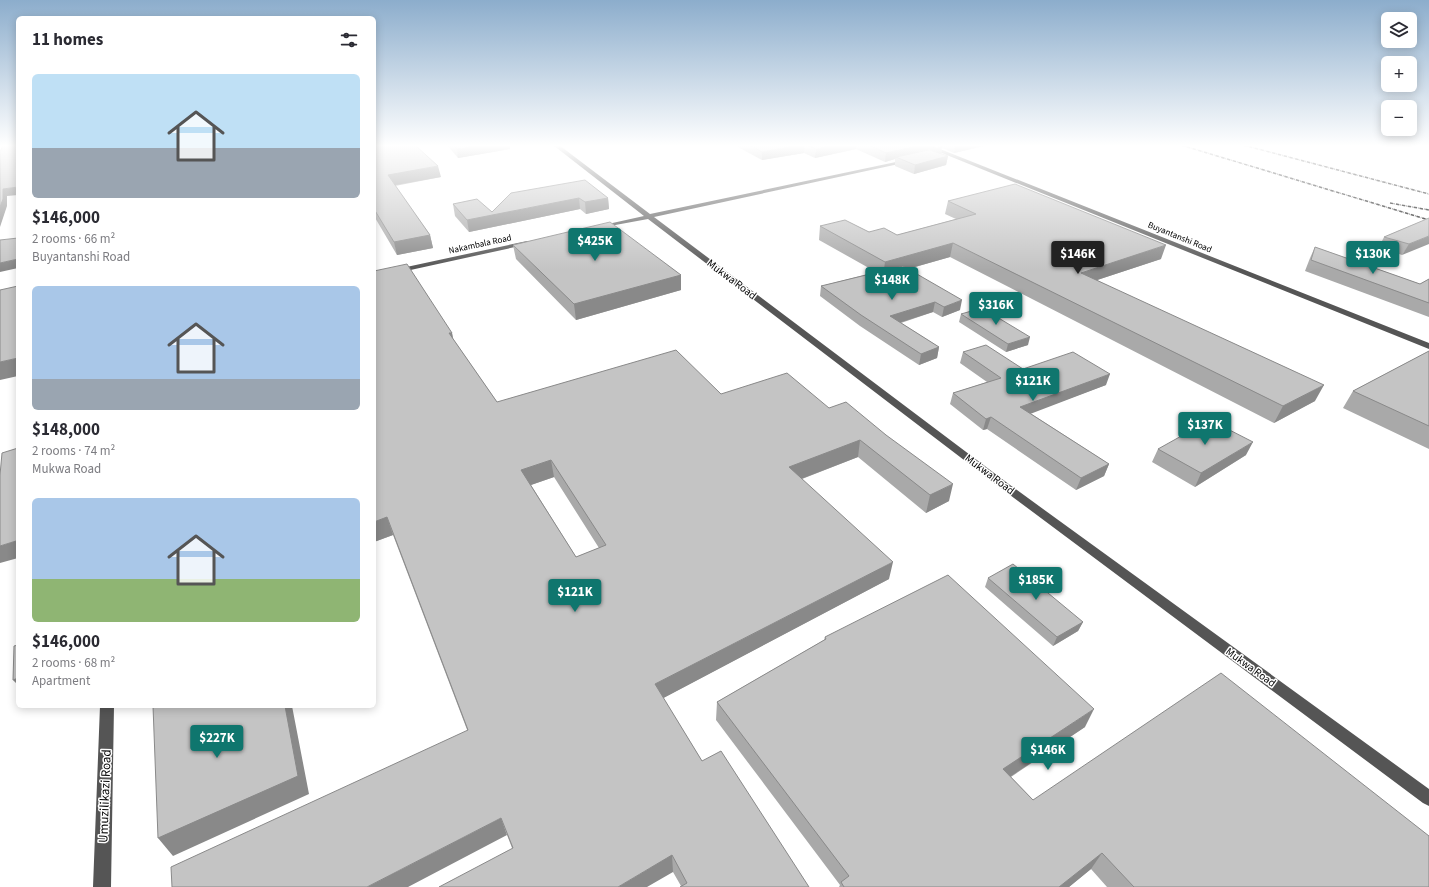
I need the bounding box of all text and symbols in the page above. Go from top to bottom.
map controls [1381,12,1417,136]
button: layers [1381,12,1417,48]
text: 11 homes [32,28,103,52]
icon: filters [338,29,360,51]
button: + [1381,56,1417,92]
icon: home [160,100,232,172]
button: − [1381,100,1417,136]
text: $146,000 [32,206,100,230]
street label: Buyantanshi Road [1146,219,1214,256]
pin: $425K [567,228,623,262]
text: 2 rooms · 66 m² [32,230,115,248]
street label: Nakambala Road [447,231,513,258]
text: $425K [577,232,613,250]
pin: $146K [1050,241,1106,275]
pin: $130K [1345,241,1401,275]
text: $146K [1060,245,1096,263]
text: $130K [1355,245,1391,263]
text: Buyantanshi Road [32,248,130,266]
street label: Mukwa Road [704,256,760,303]
pin: $148K [864,267,920,301]
text: $148K [874,271,910,289]
pin: $316K [968,292,1024,326]
text: $316K [978,296,1014,314]
icon: home [160,312,232,384]
pin: $121K [1005,368,1061,402]
text: $121K [1015,372,1051,390]
pin: $137K [1177,412,1233,446]
text: $137K [1187,416,1223,434]
text: $148,000 [32,418,100,442]
text: 2 rooms · 74 m² [32,442,115,460]
street label: Mukwa Road [962,451,1018,498]
text: Mukwa Road [32,460,101,478]
icon: home [160,524,232,596]
pin: $185K [1008,567,1064,601]
text: $185K [1018,571,1054,589]
pin: $121K [547,579,603,613]
text: $121K [557,583,593,601]
text: $146,000 [32,630,100,654]
street label: Mukwa Road [1223,644,1279,691]
text: 2 rooms · 68 m² [32,654,115,672]
text: Apartment [32,672,90,690]
pin: $227K [189,725,245,759]
text: $227K [199,729,235,747]
pin: $146K [1020,737,1076,771]
text: $146K [1030,741,1066,759]
street label: Umuzilikazi Road [94,749,116,843]

